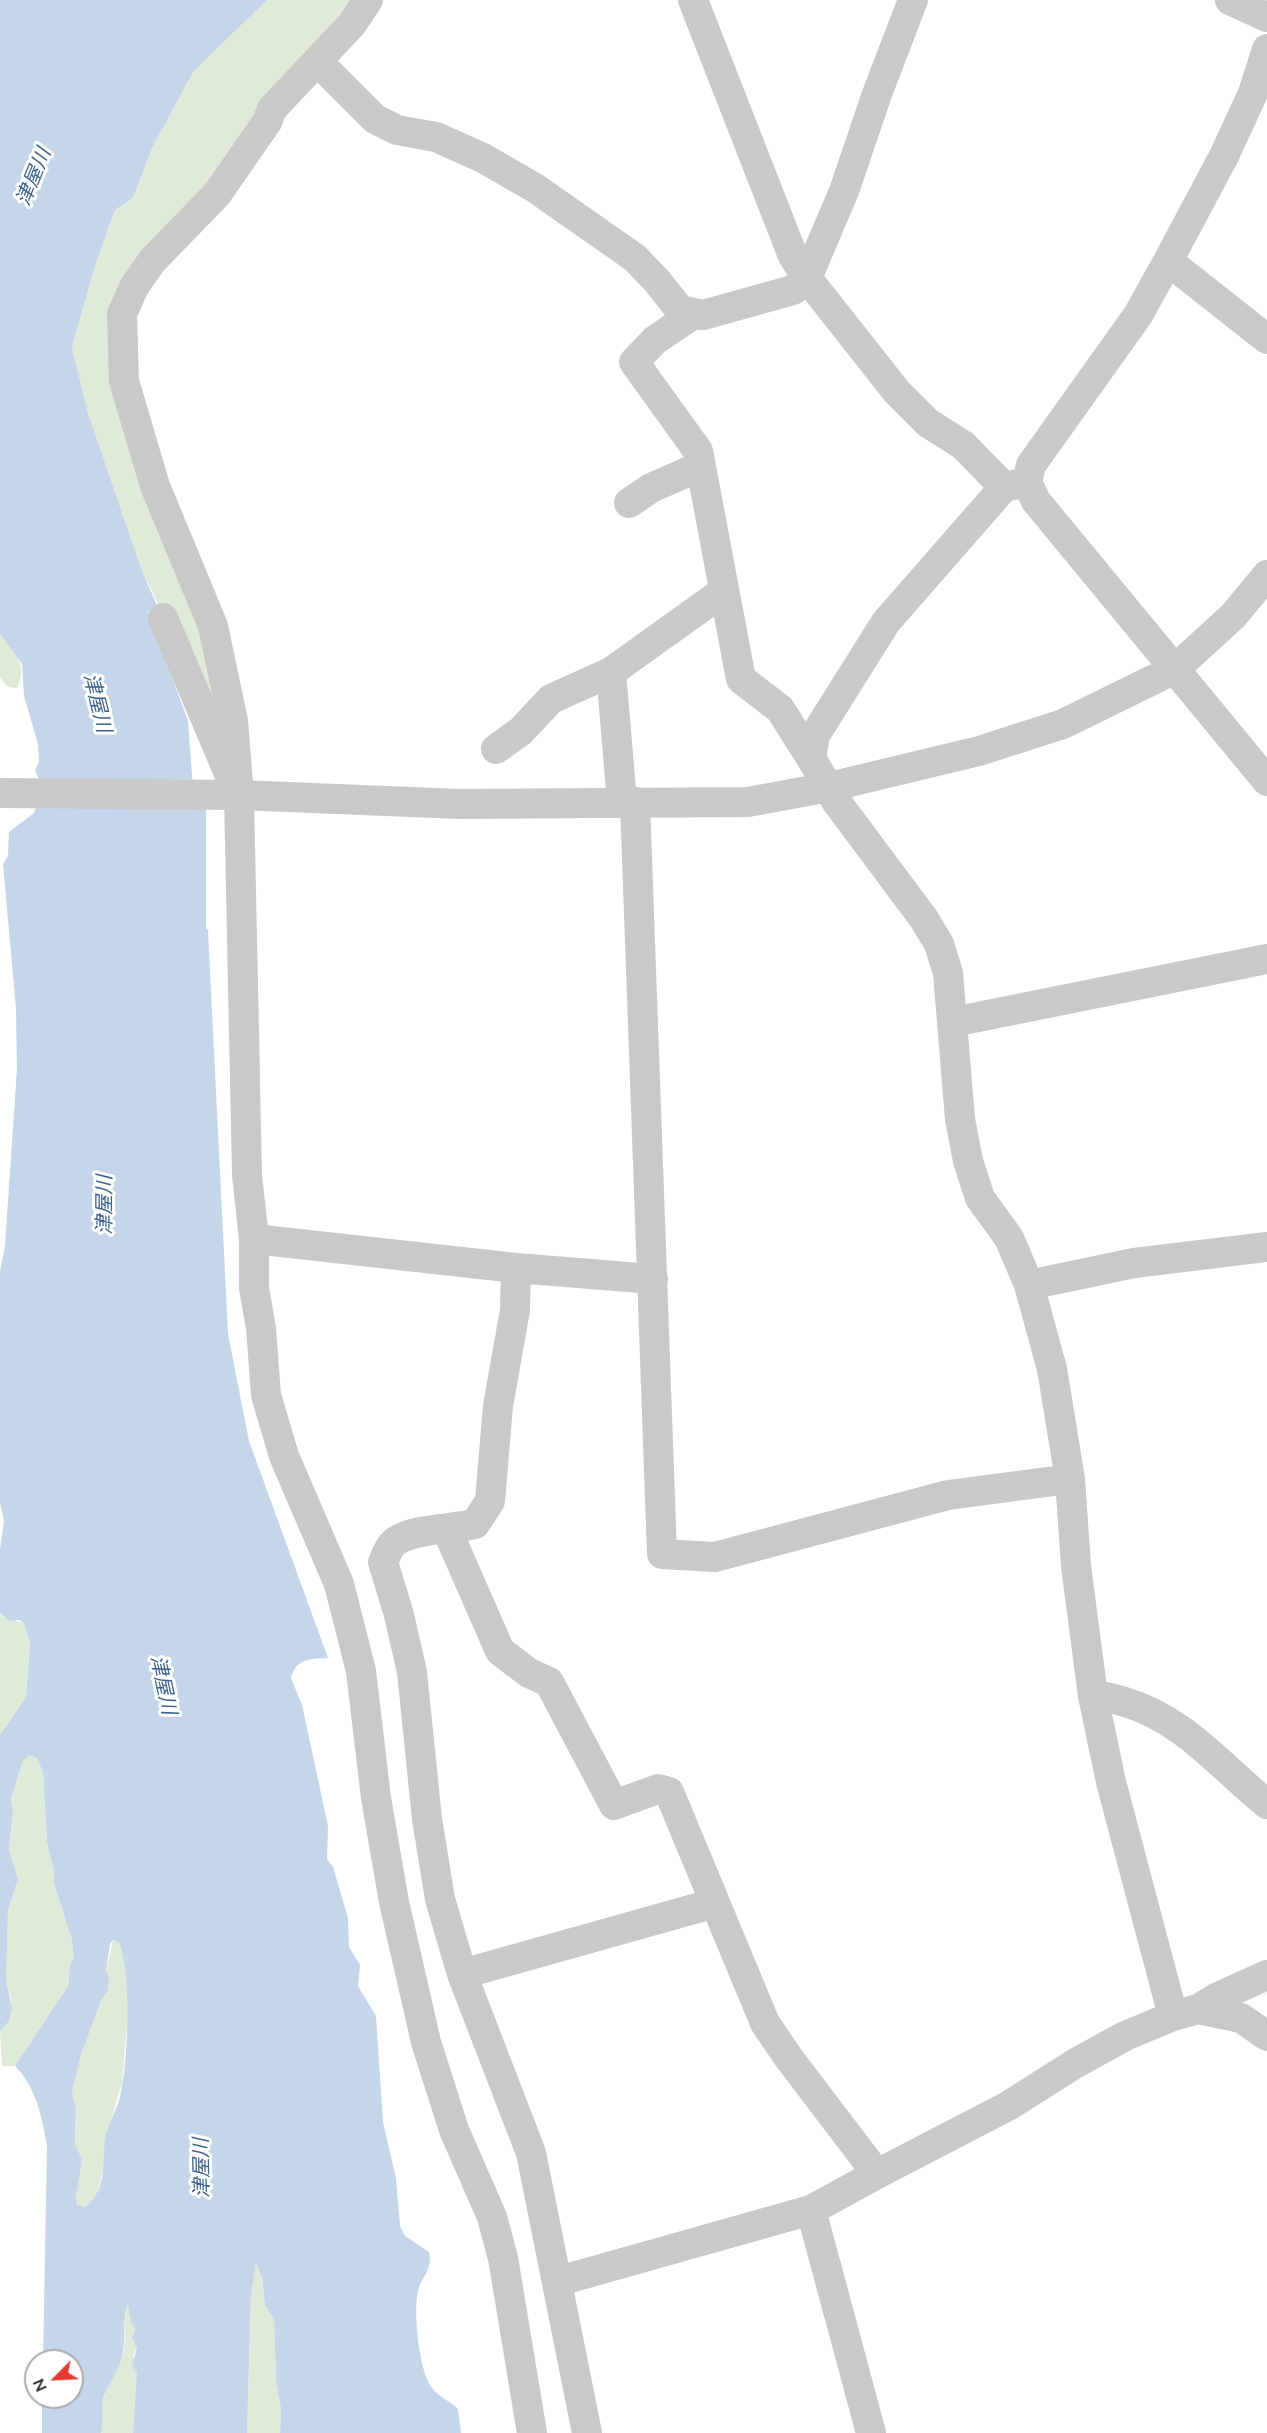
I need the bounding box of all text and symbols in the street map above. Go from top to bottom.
water label: 津屋川 [12,145,56,209]
water label: 津屋川 [78,671,116,735]
water label: 津屋川 [93,1175,117,1235]
water label: 津屋川 [145,1653,181,1717]
water label: 津屋川 [189,2138,215,2198]
north arrow [24,2349,84,2409]
text: N [28,2376,51,2395]

